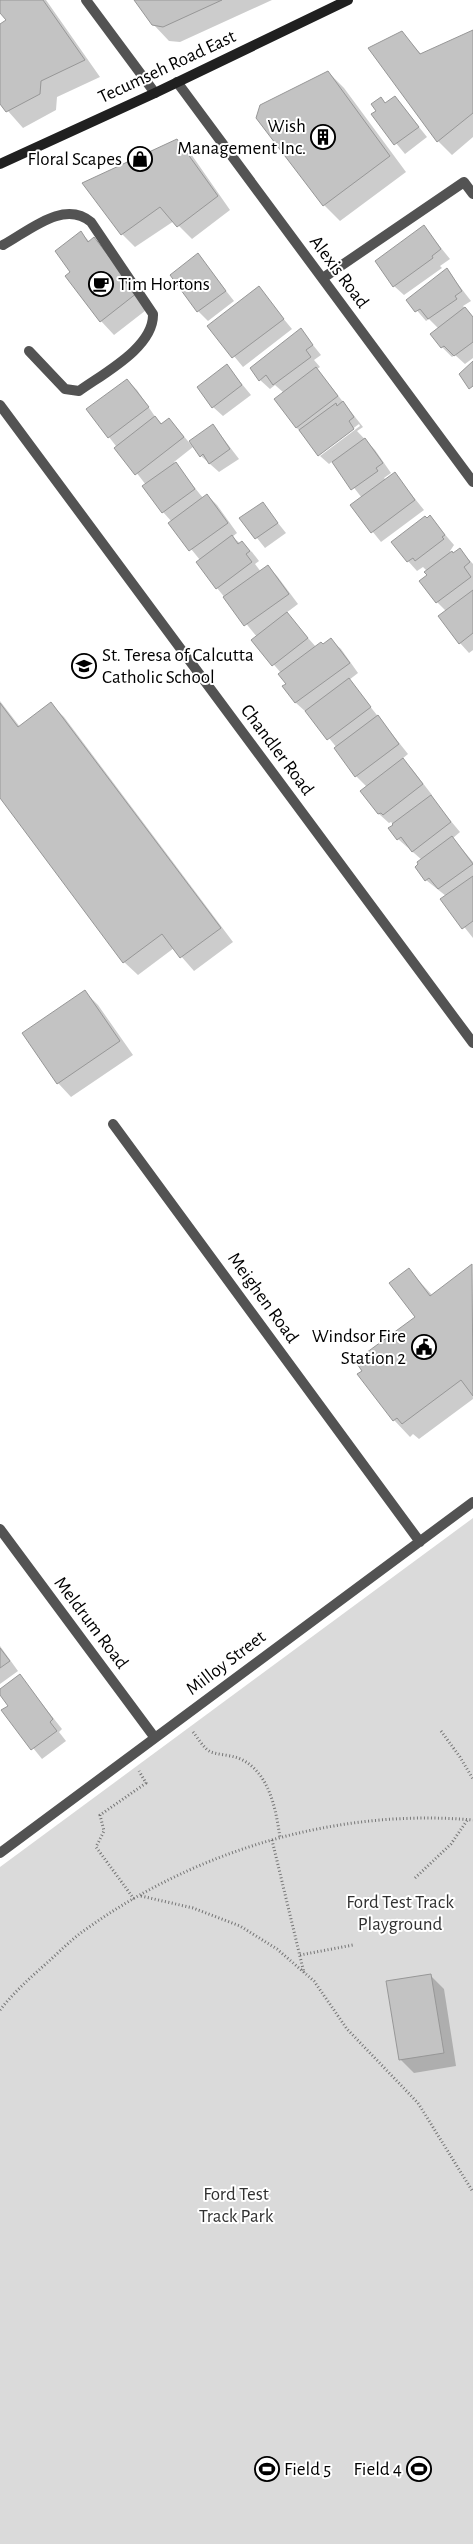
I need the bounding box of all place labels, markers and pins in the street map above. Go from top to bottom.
place label: Wish Management Inc. [177,117,306,158]
building icon: Wish Management Inc. [310,124,336,150]
shop icon: Floral Scapes [127,146,153,172]
place label: Floral Scapes [27,150,122,169]
cafe icon: Tim Hortons [88,271,114,297]
place label: Tim Hortons [118,275,210,294]
place label: St. Teresa of Calcutta Catholic School [102,646,254,687]
school or university icon: St. Teresa of Calcutta Catholic School [71,653,97,679]
place label: Windsor Fire Station 2 [312,1327,406,1368]
public building icon: Windsor Fire Station 2 [411,1334,437,1360]
sports icon: Field 5 [254,2456,280,2482]
sports icon: Field 4 [406,2456,432,2482]
place label: Field 5 [284,2460,331,2479]
place label: Field 4 [354,2460,402,2479]

